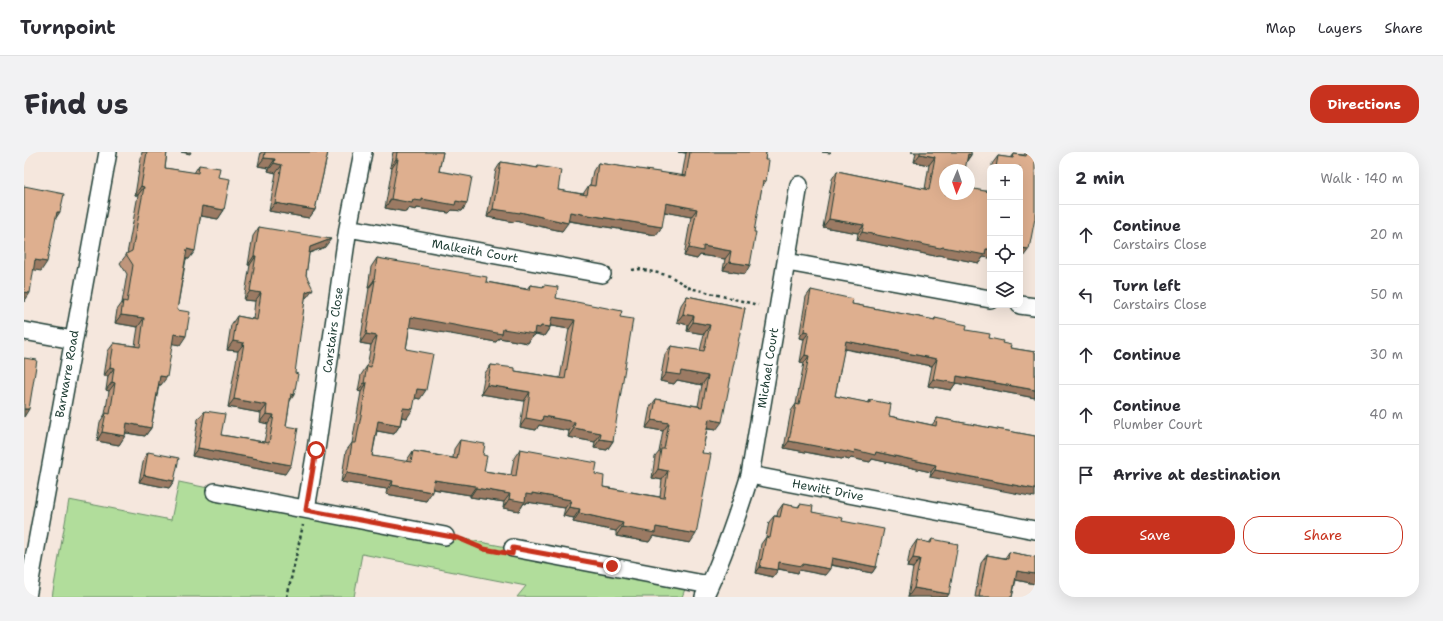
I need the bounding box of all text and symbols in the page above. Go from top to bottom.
text: Turnpoint [20,15,116,40]
text: Map [1266,19,1296,37]
text: Layers [1318,19,1362,37]
text: Share [1384,19,1423,37]
text: Find us [24,85,129,123]
button: Directions [1310,85,1419,123]
north arrow [939,164,975,200]
map controls [987,164,1023,308]
button: + [987,164,1023,200]
text: 2 min [1075,167,1125,189]
text: Walk · 140 m [1320,170,1403,187]
button: − [987,200,1023,236]
text: Continue [1113,216,1181,236]
icon: ahead [1075,224,1097,246]
text: 20 m [1370,226,1403,243]
street label: Malkeith Court [431,236,519,266]
button: locate [987,236,1023,272]
text: Carstairs Close [1113,236,1207,253]
button: layers [987,272,1023,308]
text: Turn left [1113,276,1181,296]
icon: left [1075,284,1097,306]
street label: Carstairs Close [319,286,347,374]
text: 50 m [1370,286,1403,303]
text: Carstairs Close [1113,296,1207,313]
street label: Michael Court [754,327,782,409]
street label: Barwarre Road [51,329,83,419]
icon: ahead [1075,344,1097,366]
text: Continue [1113,345,1181,365]
text: 30 m [1369,346,1403,363]
text: Continue [1113,396,1181,416]
icon: ahead [1075,404,1097,426]
text: 40 m [1369,406,1403,423]
text: Plumber Court [1113,416,1203,433]
route start [307,441,325,459]
icon: arrive [1075,464,1097,486]
text: Arrive at destination [1113,465,1281,485]
street label: Hewitt Drive [791,475,865,505]
button: Save [1075,516,1235,554]
button: Share [1243,516,1403,554]
route end [603,557,621,575]

